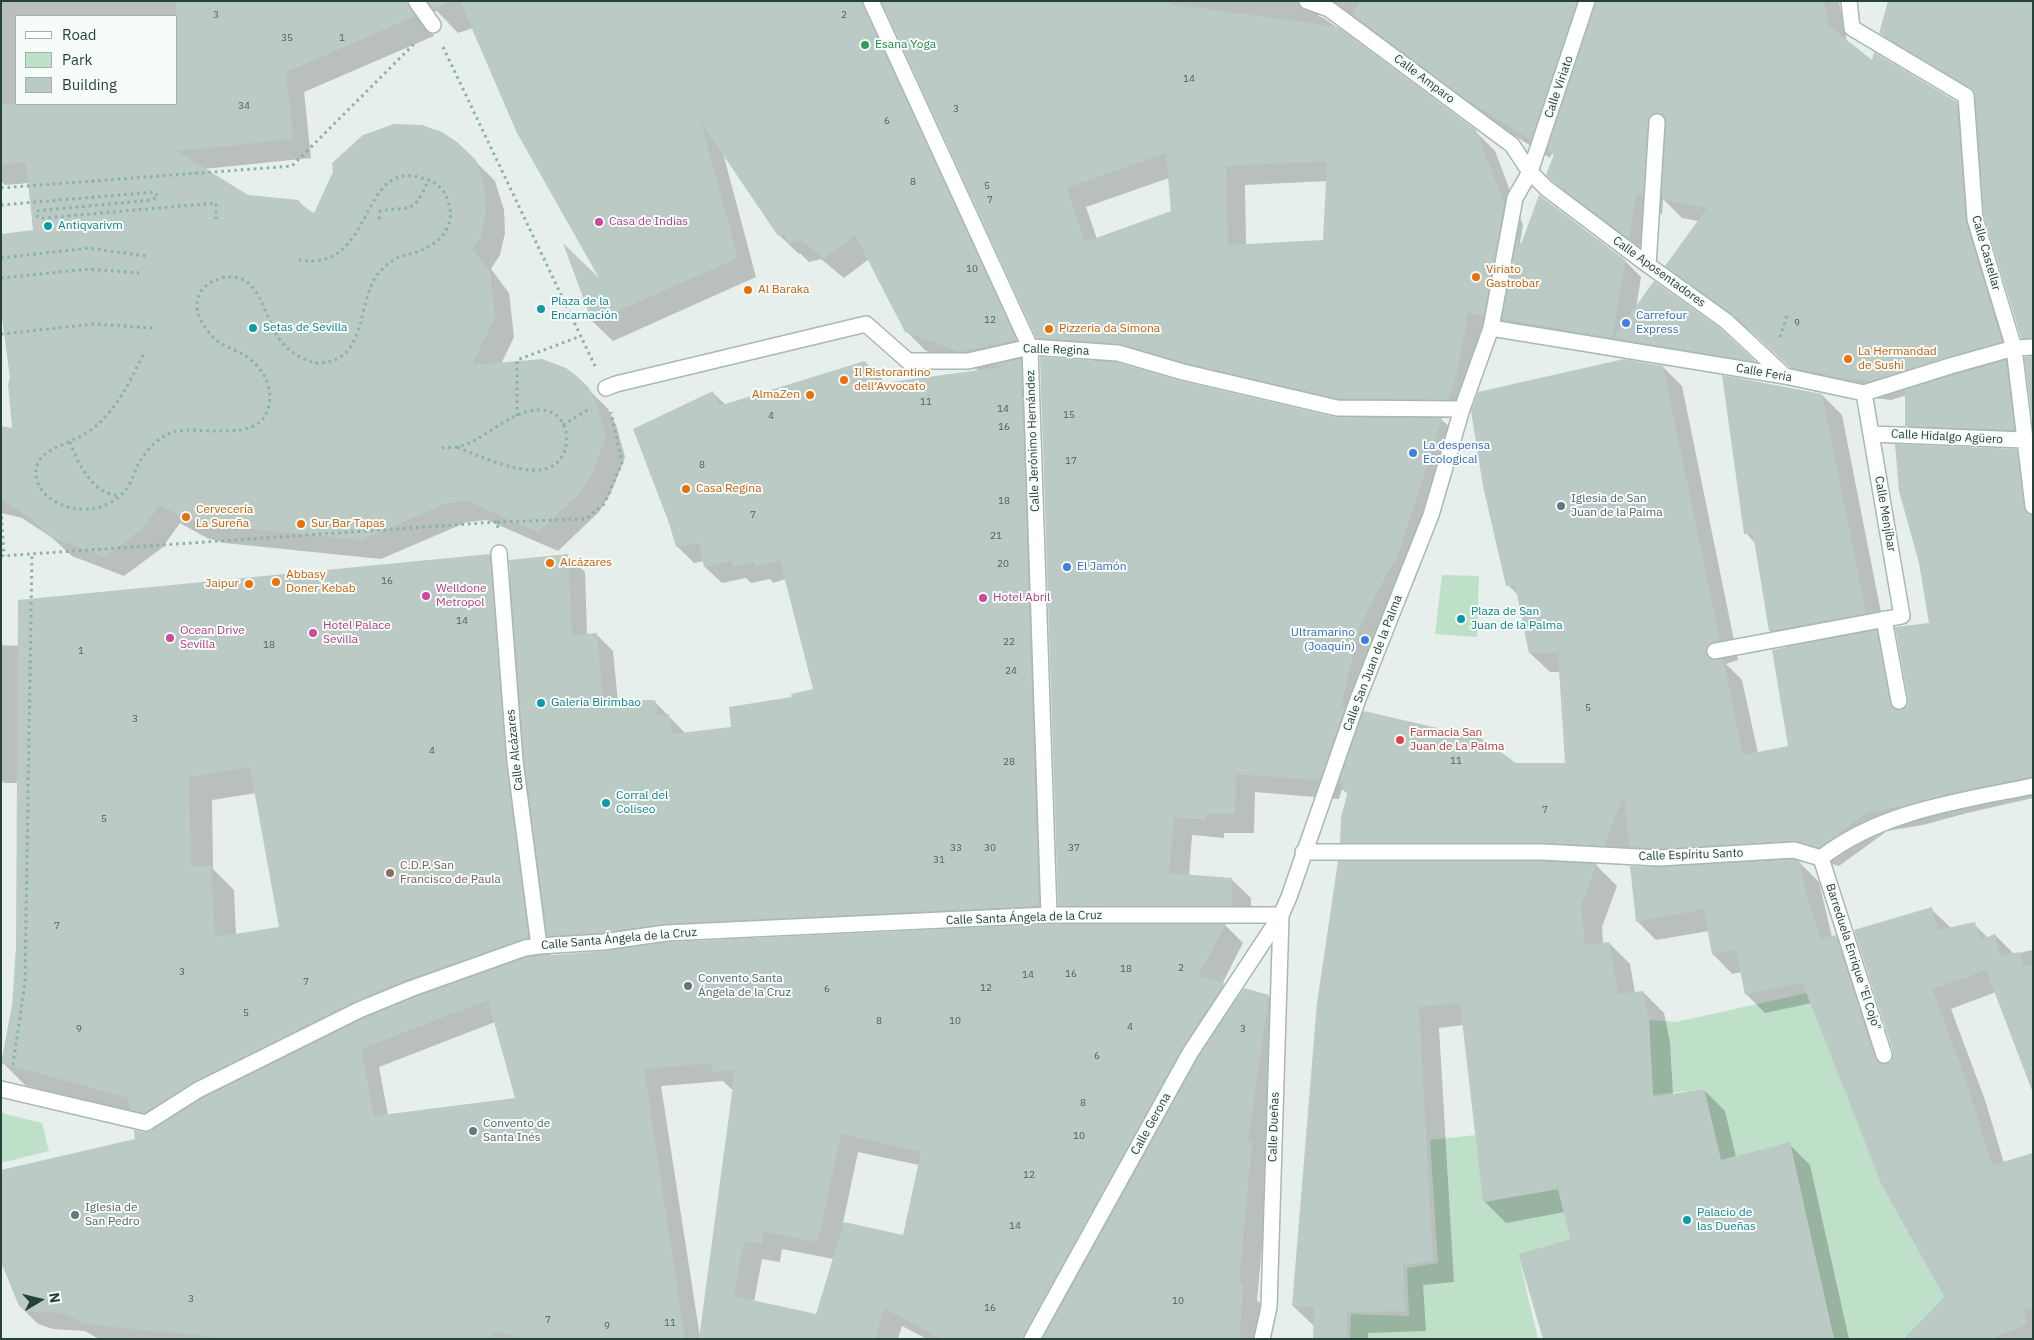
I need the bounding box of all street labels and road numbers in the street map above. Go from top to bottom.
street label: Calle Amparo [1391,51,1457,107]
street label: Calle Viriato [1542,54,1576,120]
street label: Calle Castellar [1968,214,2004,292]
street label: Calle Aposentadores [1610,233,1708,311]
street label: Calle Regina [1023,342,1089,358]
street label: Calle Feria [1735,361,1793,385]
street label: Calle Jerónimo Hernández [1023,370,1043,512]
street label: Calle Hidalgo Agüero [1891,427,2003,447]
street label: Calle Menjíbar [1871,475,1899,553]
street label: Calle San Juan de la Palma [1340,593,1406,733]
street label: Calle Alcázares [504,709,526,791]
street label: Calle Espíritu Santo [1638,846,1744,864]
street label: Barreduela Enrique "El Cojo" [1822,882,1884,1032]
street label: Calle Santa Ángela de la Cruz [946,908,1102,928]
street label: Calle Santa Ángela de la Cruz [540,925,698,953]
street label: Calle Gerona [1128,1090,1174,1158]
street label: Calle Dueñas [1266,1092,1282,1162]

